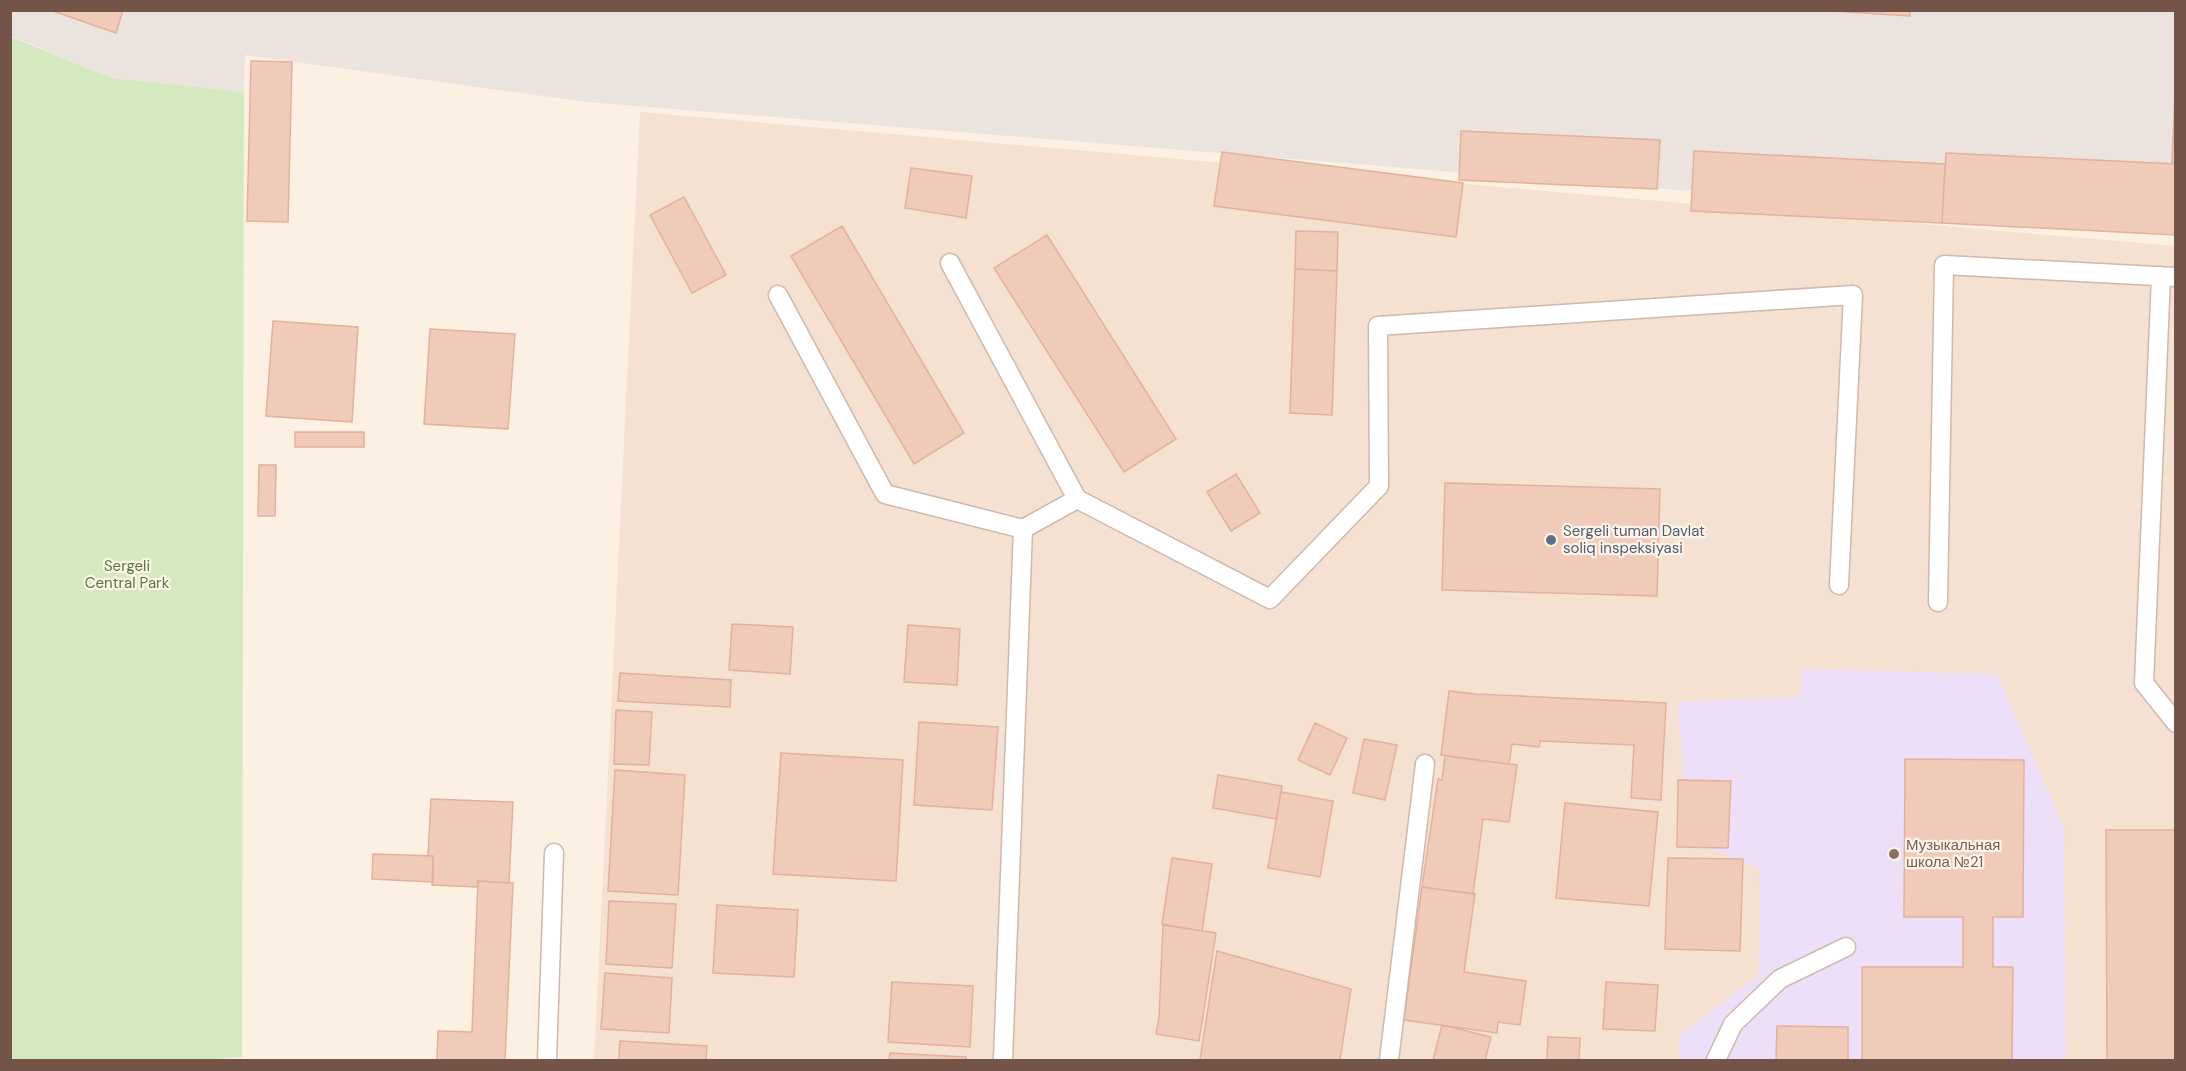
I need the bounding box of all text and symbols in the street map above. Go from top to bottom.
place label: Sergeli tuman Davlat soliq inspeksiyasi [1563,521,1705,558]
marker: Sergeli tuman Davlat soliq inspeksiyasi [1544,533,1558,547]
park label: Sergeli Central Park [85,556,170,593]
place label: Музыкальная школа №21 [1906,835,2000,872]
marker: Музыкальная школа №21 [1887,847,1901,861]

